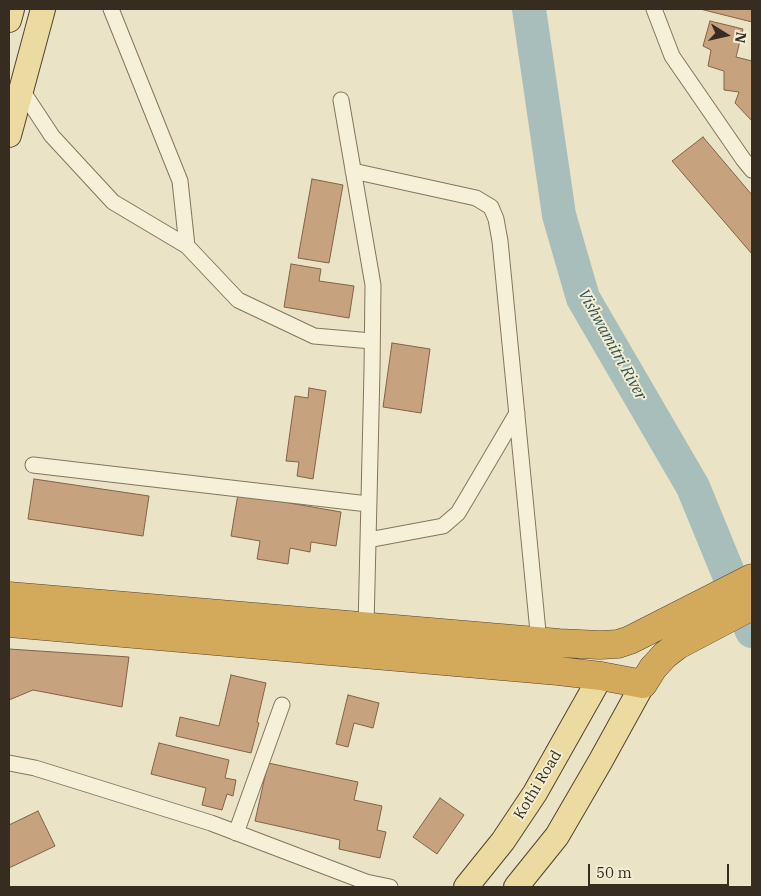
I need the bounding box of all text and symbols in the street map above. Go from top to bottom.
north arrow [701,10,751,60]
text: N [731,31,751,45]
water label: Vishwamitri River [574,286,650,404]
street label: Kothi Road [510,747,566,823]
scale bar [591,854,732,886]
text: 50 m [596,863,632,882]

